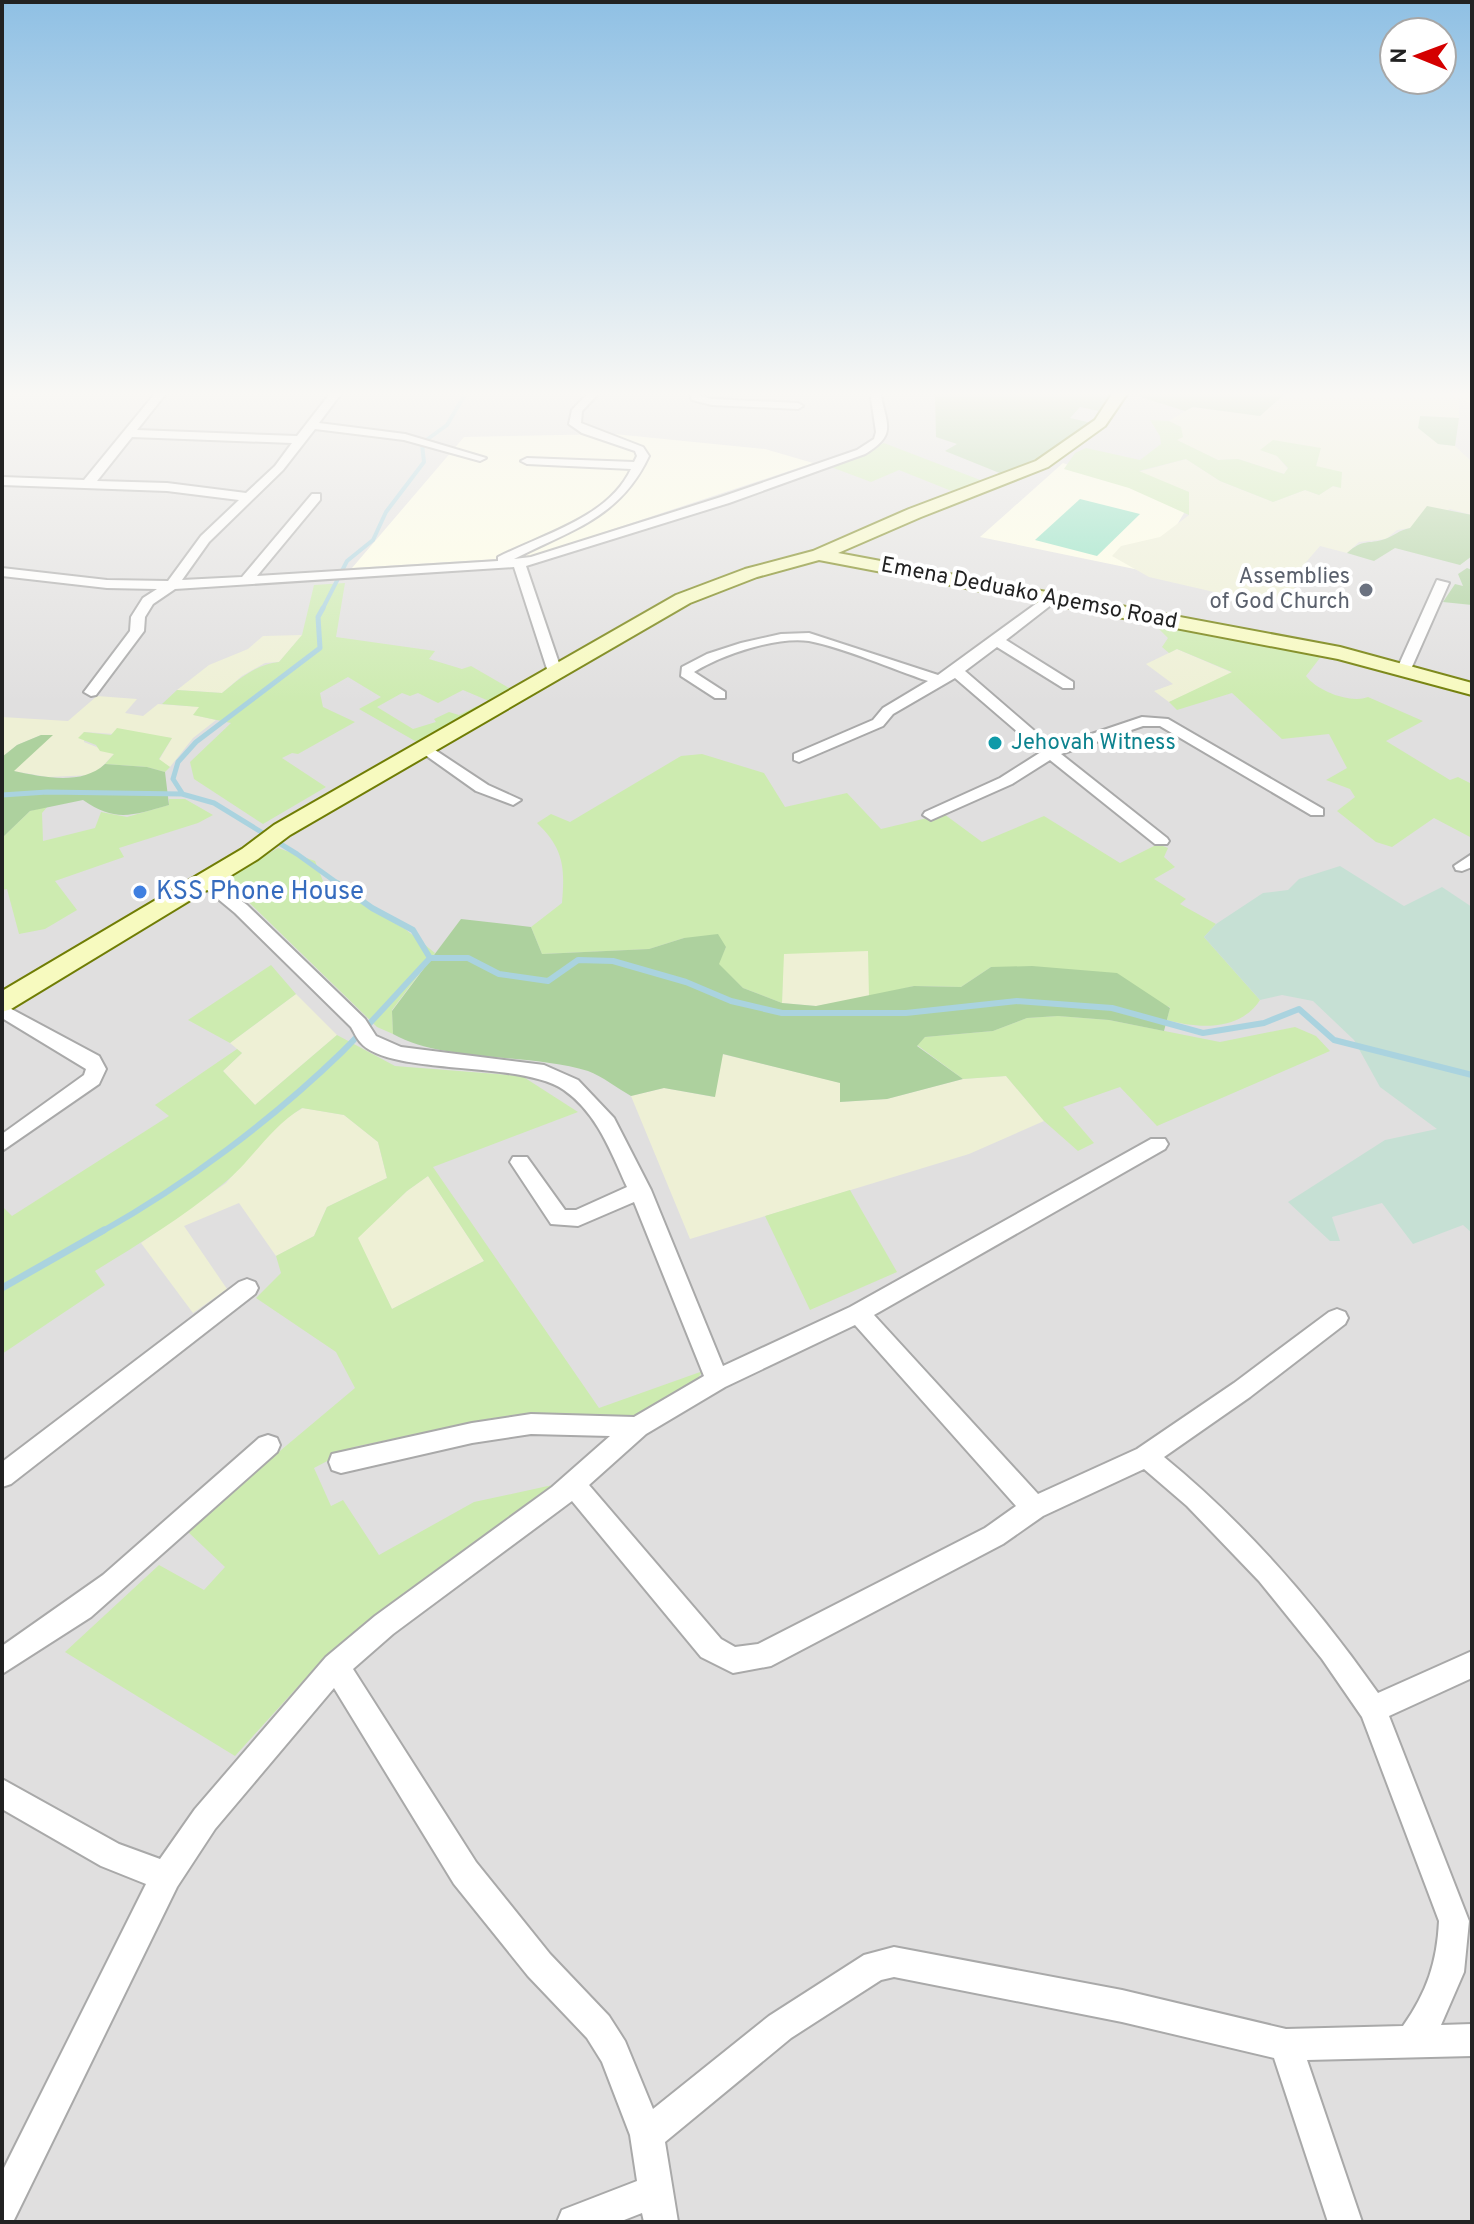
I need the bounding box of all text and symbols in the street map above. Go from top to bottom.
north arrow [1378,16,1458,96]
text: N [1387,48,1414,64]
street label: Emena Deduako Apemso Road [879,552,1179,636]
place label: Assemblies of God Church [1210,564,1350,616]
marker: Assemblies of God Church [1357,581,1375,599]
place label: Jehovah Witness [1011,730,1176,757]
marker: Jehovah Witness [986,734,1004,752]
place label: KSS Phone House [156,876,364,909]
marker: KSS Phone House [131,883,149,901]

